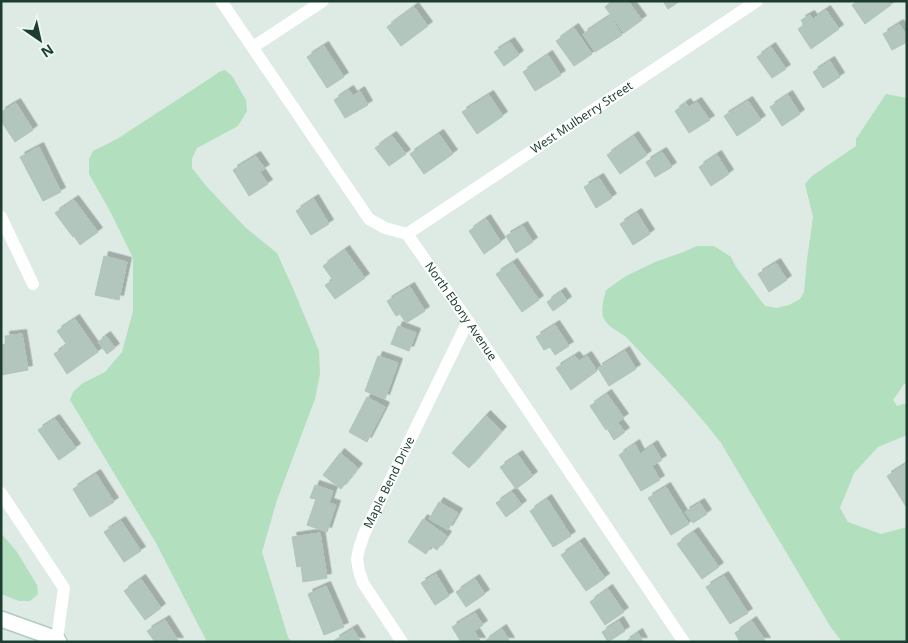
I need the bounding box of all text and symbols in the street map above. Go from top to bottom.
north arrow [15,15,65,65]
text: N [38,40,58,62]
street label: West Mulberry Street [527,77,636,157]
street label: North Ebony Avenue [421,258,501,364]
street label: Maple Bend Drive [359,433,418,531]

